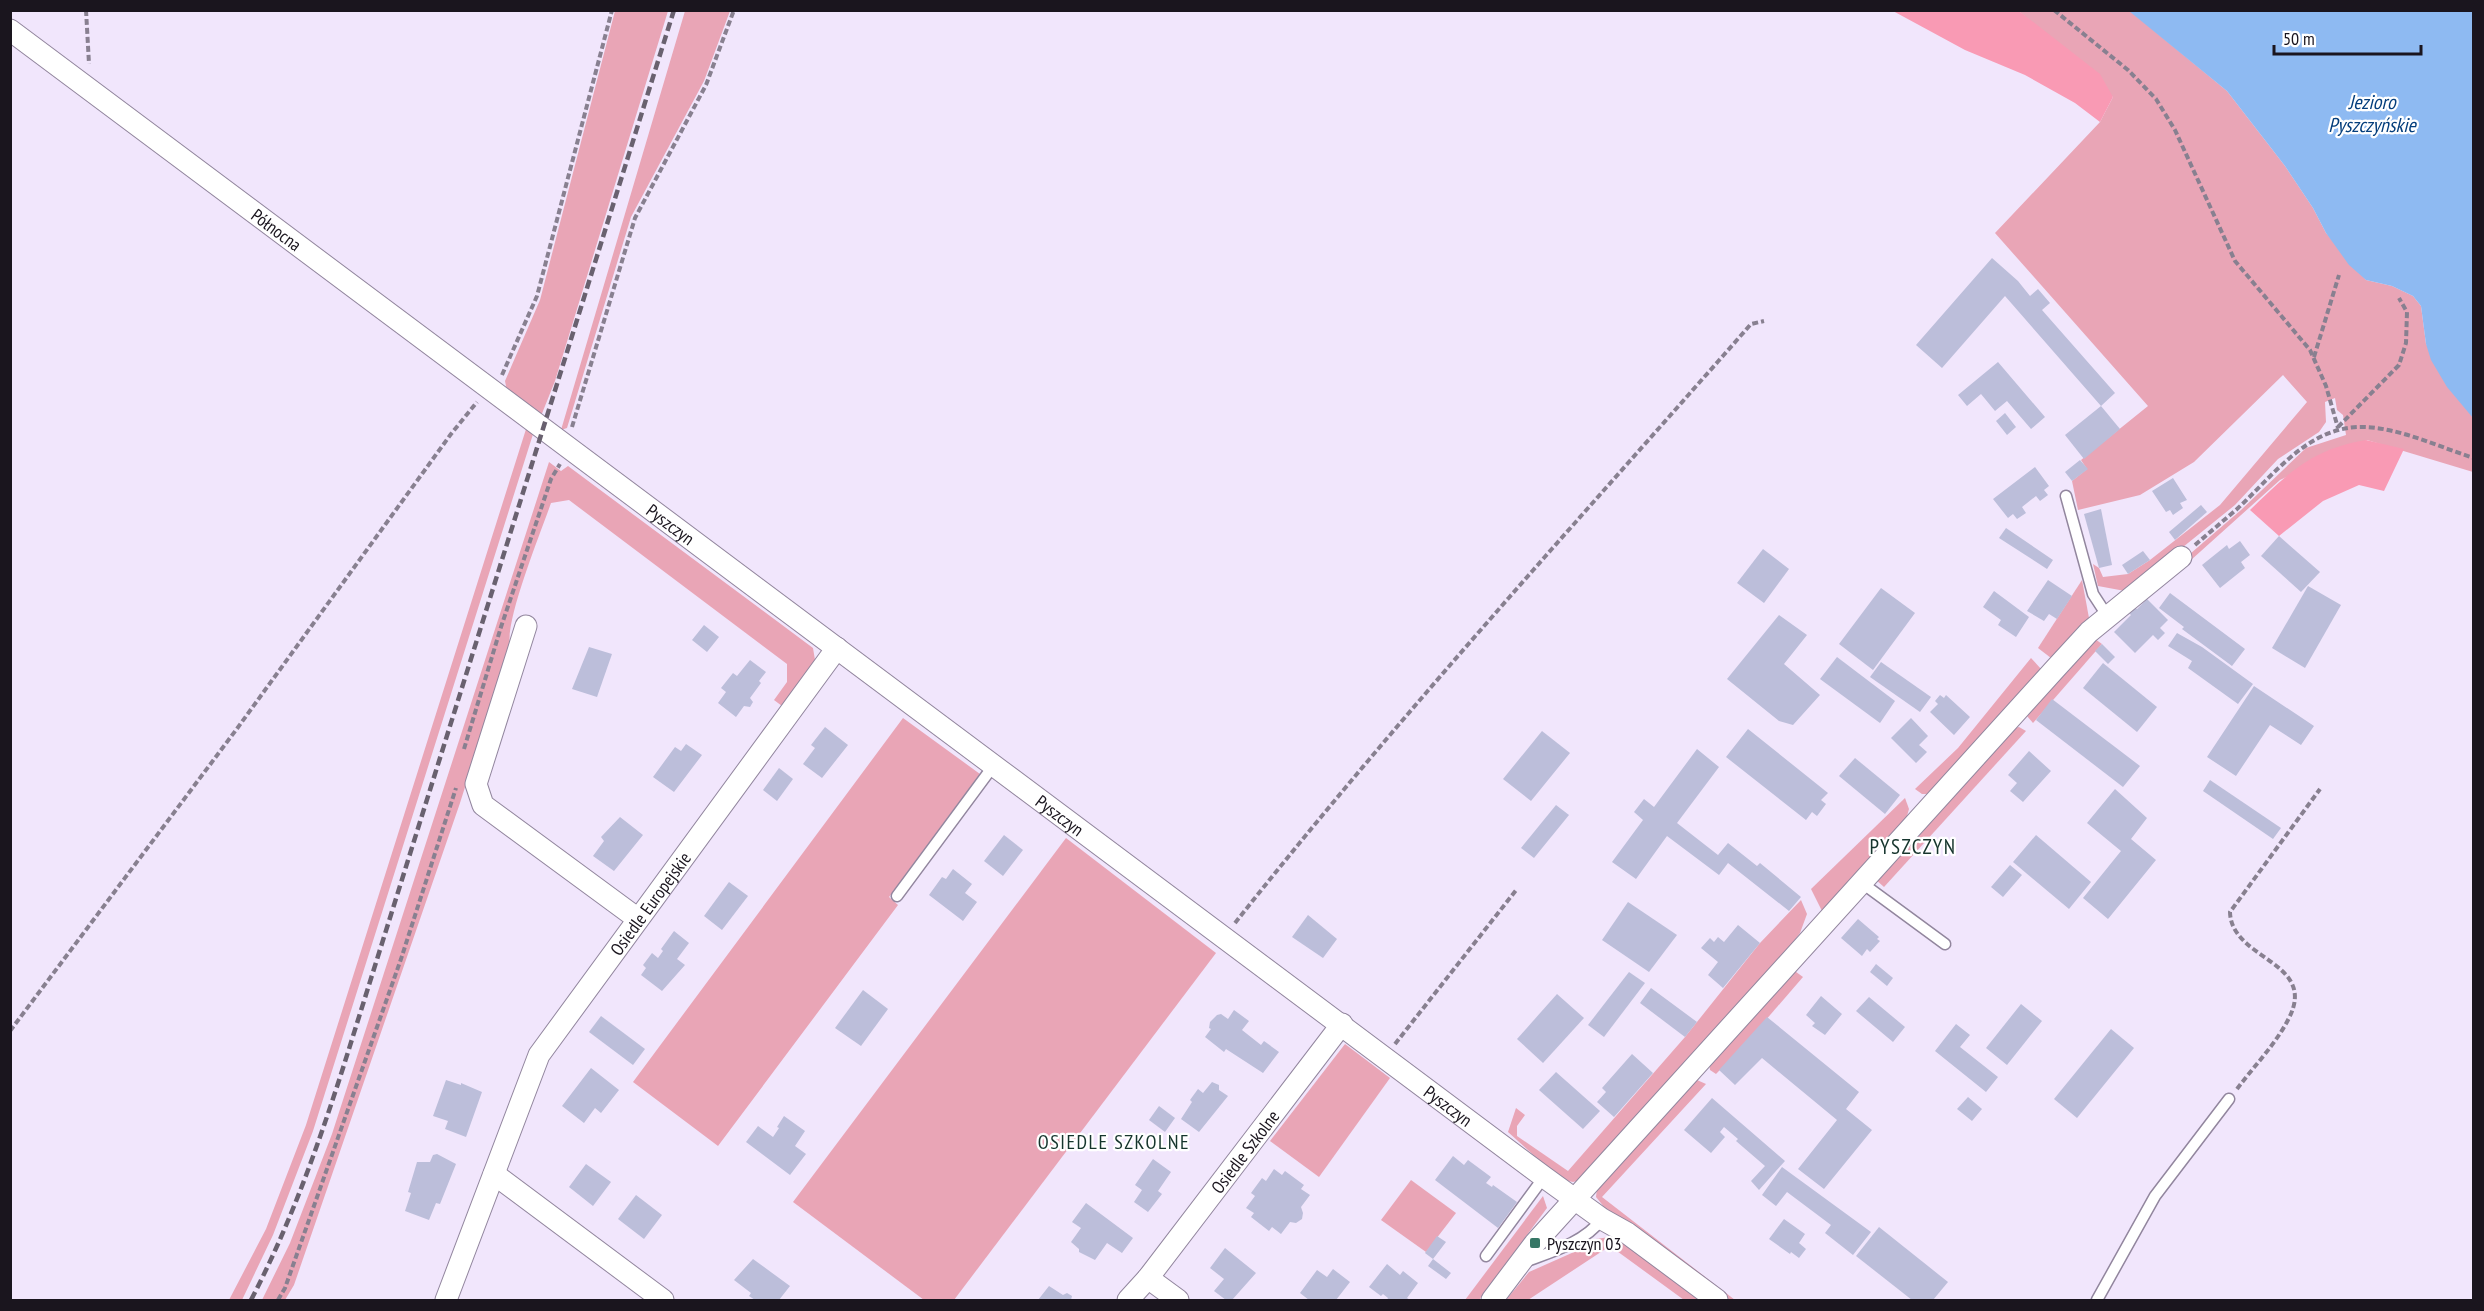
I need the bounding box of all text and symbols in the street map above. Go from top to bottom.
scale bar [2274,18,2421,56]
text: 50 m [2283,27,2315,50]
water label: Jezioro Pyszczyńskie [2328,89,2418,138]
street label: Północna [247,203,306,256]
street label: Pyszczyn [642,498,699,550]
street label: Pyszczyn [1031,790,1089,841]
district label: PYSZCZYN [1869,833,1957,860]
street label: Osiedle Europejskie [605,847,695,960]
street label: Pyszczyn [1420,1080,1477,1131]
street label: Osiedle Szkolne [1206,1105,1284,1198]
district label: OSIEDLE SZKOLNE [1038,1129,1190,1155]
place label: Pyszczyn 03 [1547,1232,1621,1255]
marker: Pyszczyn 03 [1528,1236,1542,1250]

